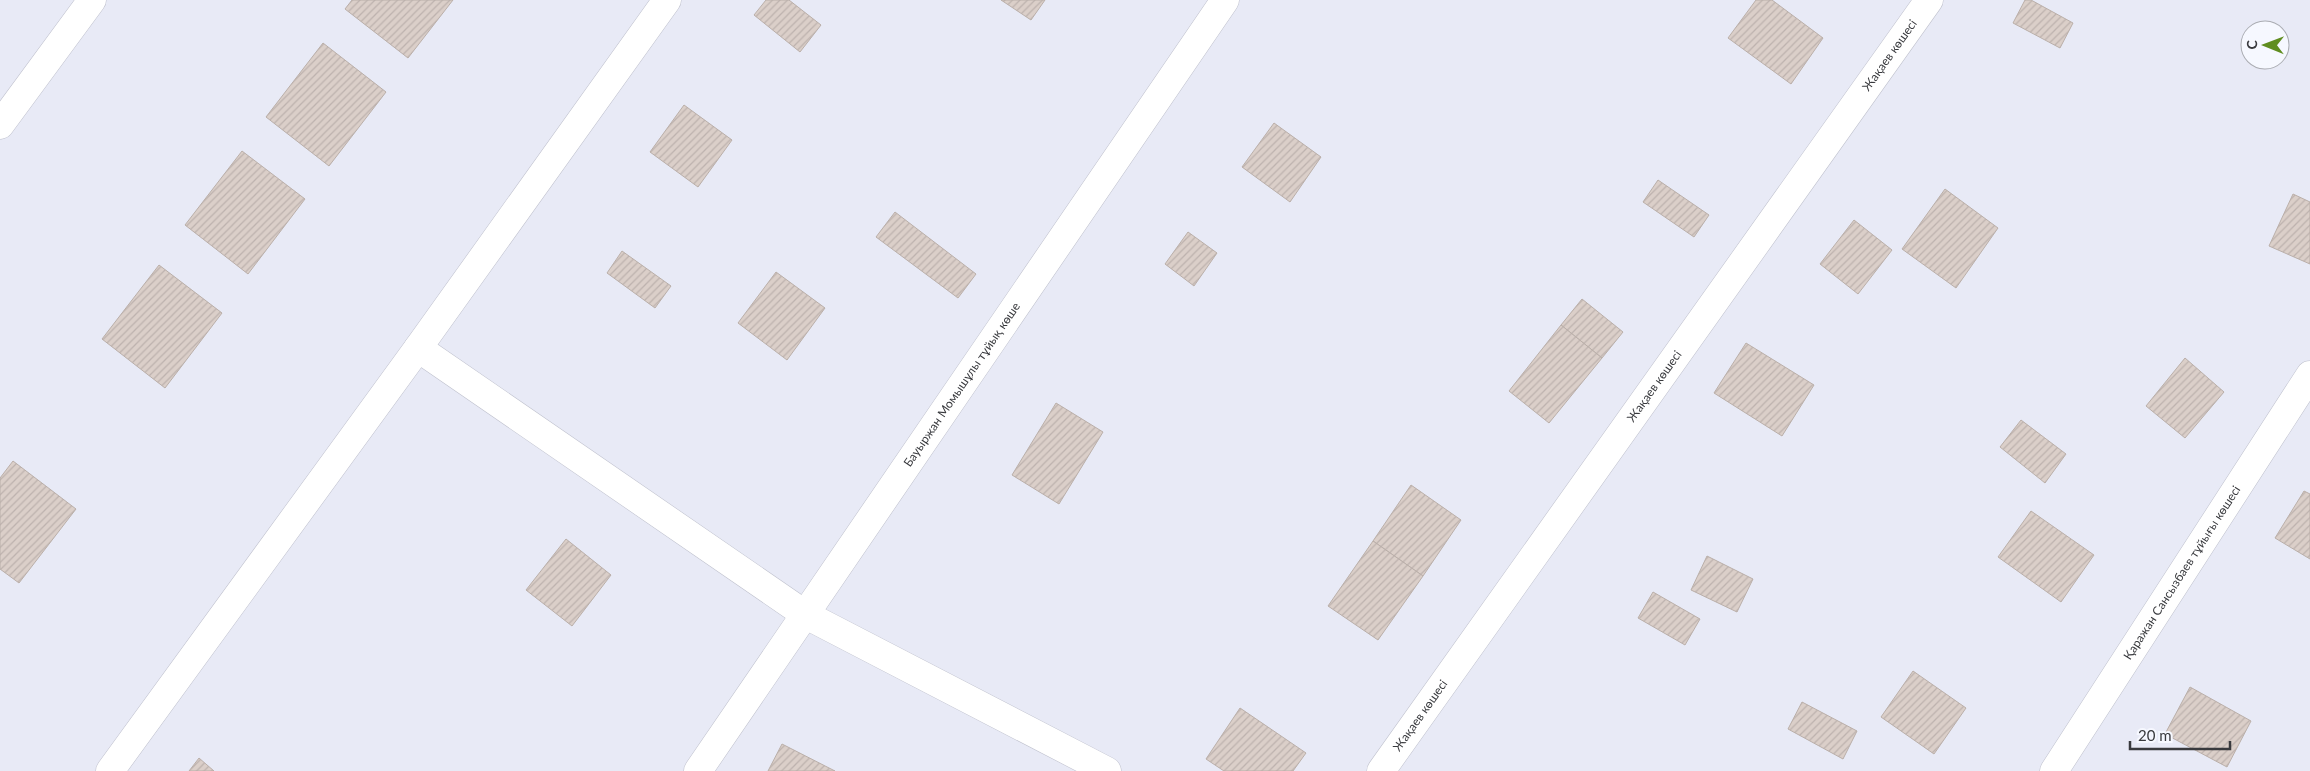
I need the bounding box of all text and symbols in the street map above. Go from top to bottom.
street label: Жақаев көшесі [1859,16,1920,94]
north arrow [2240,20,2290,70]
text: С [2243,39,2260,50]
street label: Бауыржан Момышұлы тұйық көше [900,299,1023,469]
street label: Жақаев көшесі [1624,347,1685,425]
street label: Қаражан Сансызбаев тұйығы көшесі [2120,483,2243,662]
street label: Жақаев көшесі [1389,677,1451,754]
scale bar [2130,718,2230,750]
text: 20 m [2138,726,2172,744]

